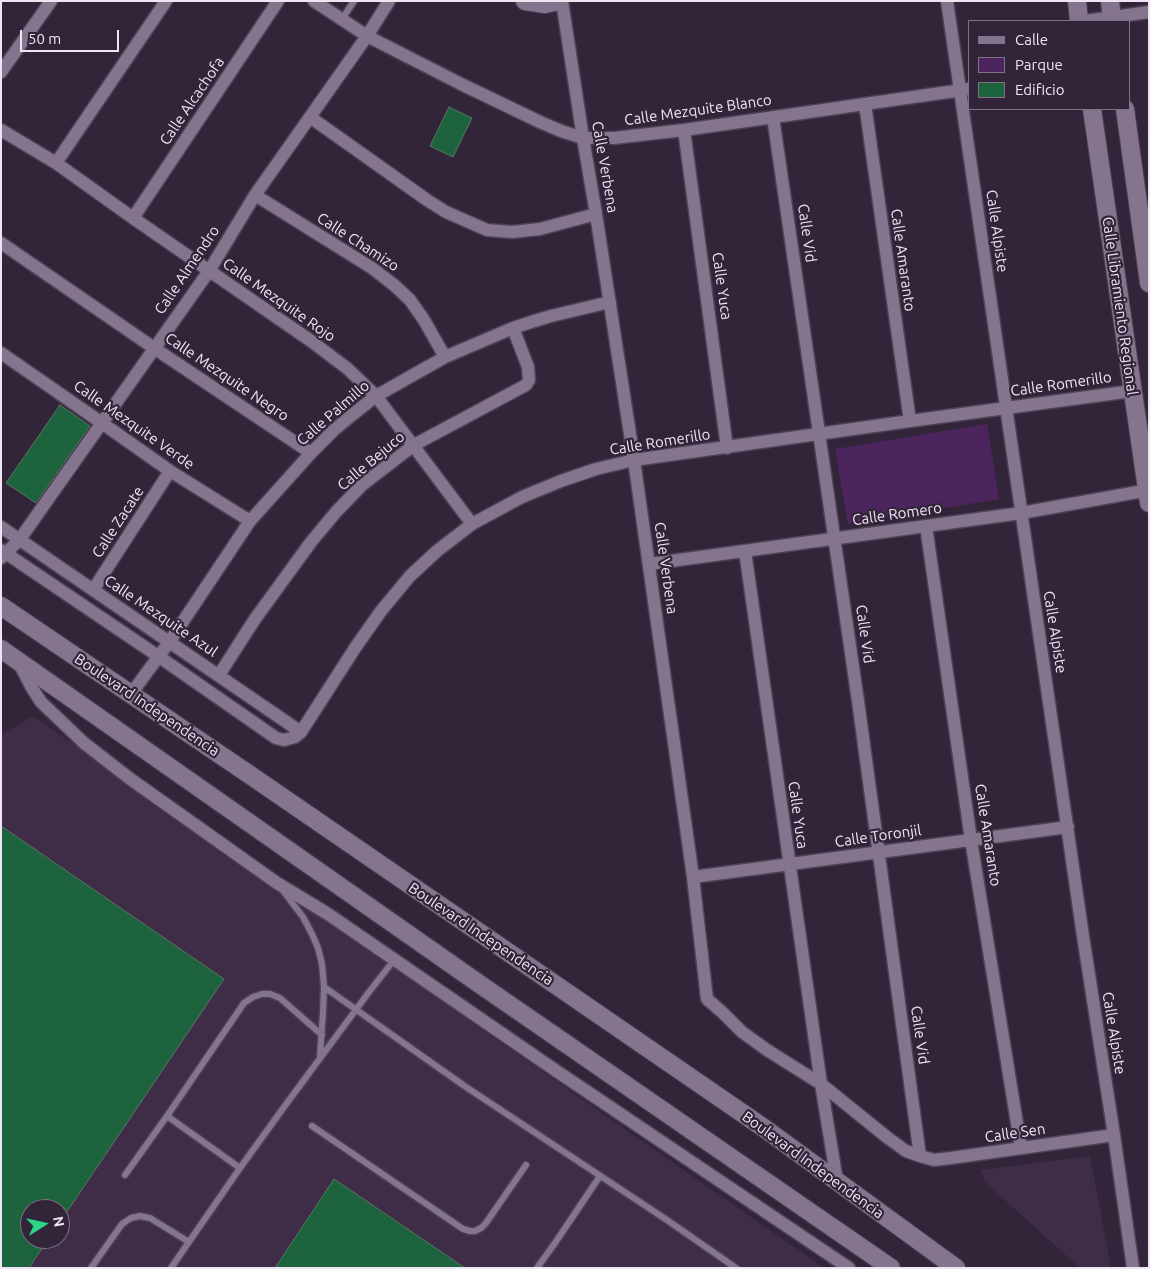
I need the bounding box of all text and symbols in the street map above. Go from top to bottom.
scale bar [22,20,121,52]
legend [968,20,1130,110]
text: 50 m [28,30,61,47]
text: Calle [1015,31,1048,48]
street label: Calle Alcachofa [156,53,228,149]
text: Parque [1015,56,1063,73]
text: Edificio [1015,81,1064,98]
street label: Calle Mezquite Blanco [623,91,773,129]
street label: Calle Verbena [588,120,622,214]
street label: Calle Alpiste [982,189,1012,273]
street label: Calle Vid [794,203,820,263]
street label: Calle Amaranto [887,208,919,312]
street label: Calle Chamizo [314,209,402,275]
street label: Calle Libramiento Regional [1099,215,1141,397]
street label: Calle Almendro [151,222,223,318]
street label: Calle Yuca [708,251,736,321]
street label: Calle Mezquite Rojo [219,254,339,346]
street label: Calle Mezquite Negro [162,329,292,425]
street label: Calle Romerillo [1009,368,1113,400]
street label: Calle Mezquite Verde [70,377,198,473]
street label: Calle Palmillo [293,377,373,449]
street label: Calle Romerillo [608,425,712,459]
street label: Calle Bejuco [334,428,408,494]
street label: Calle Zacate [88,483,148,561]
street label: Calle Romero [851,499,943,529]
street label: Calle Verbena [651,521,681,615]
street label: Calle Mezquite Azul [101,571,221,661]
street label: Calle Alpiste [1040,589,1070,675]
street label: Calle Vid [852,604,878,664]
street label: Boulevard Independencia [71,650,223,760]
street label: Calle Yuca [784,780,812,850]
street label: Calle Amaranto [971,782,1005,888]
street label: Calle Toronjil [834,821,922,851]
street label: Boulevard Independencia [405,879,557,989]
street label: Calle Alpiste [1099,990,1129,1076]
street label: Calle Vid [907,1005,933,1065]
street label: Boulevard Independencia [739,1107,887,1223]
street label: Calle Sen [983,1120,1047,1146]
north arrow [20,1199,70,1249]
text: N [50,1215,68,1228]

